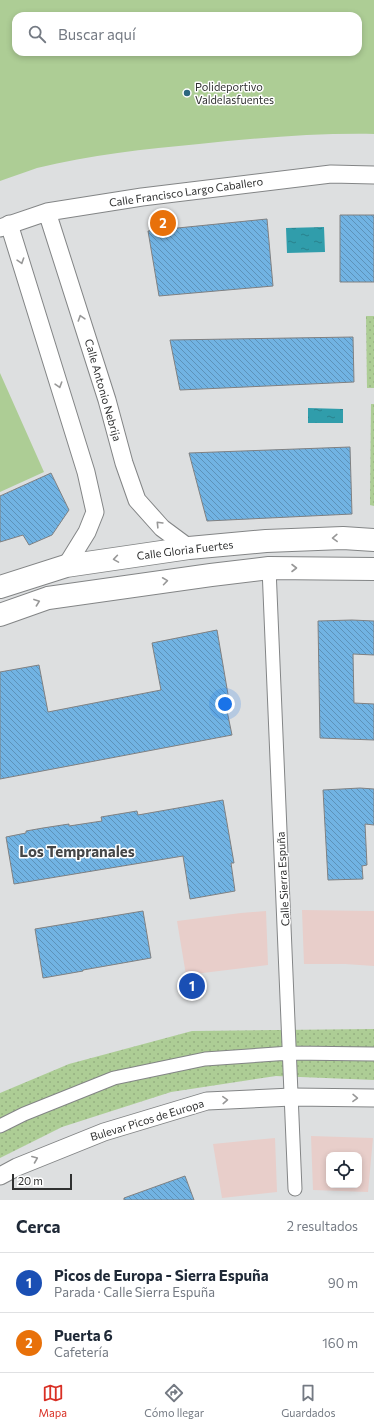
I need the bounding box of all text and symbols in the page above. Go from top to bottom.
search box [12,12,362,56]
icon: search [26,23,48,45]
text: Buscar aquí [58,25,136,43]
place label: Polideportivo Valdelasfuentes [195,80,274,106]
marker: Polideportivo Valdelasfuentes [182,88,192,98]
street label: Calle Francisco Largo Caballero [108,174,264,209]
pin: 2 [150,208,176,238]
one-way arrow [16,257,25,264]
one-way arrow [77,315,86,322]
street label: Calle Antonio Nebrija [83,337,124,443]
one-way arrow [54,382,63,389]
one-way arrow [156,521,163,529]
one-way arrow [332,534,338,543]
street label: Calle Gloria Fuertes [136,537,234,562]
one-way arrow [113,554,119,563]
one-way arrow [291,564,297,572]
one-way arrow [162,577,168,586]
one-way arrow [33,599,40,607]
your location [215,694,235,714]
street label: Calle Sierra Espuña [274,831,291,927]
district label: Los Tempranales [19,842,135,860]
pin: 1 [179,971,205,1001]
one-way arrow [352,1094,358,1102]
one-way arrow [222,1095,228,1104]
street label: Bulevar Picos de Europa [88,1096,205,1143]
map controls [326,1152,362,1188]
button: locate [326,1152,362,1188]
one-way arrow [32,1156,39,1164]
scale bar [12,1172,72,1191]
text: 20 m [18,1174,43,1187]
text: Cerca [16,1216,61,1237]
text: 2 resultados [287,1218,358,1234]
text: Picos de Europa - Sierra Espuña [54,1266,269,1284]
text: 1 [26,1275,32,1291]
text: 90 m [328,1275,358,1291]
text: Parada · Calle Sierra Espuña [54,1284,215,1300]
text: Puerta 6 [54,1326,113,1344]
text: 2 [25,1335,33,1351]
text: 160 m [322,1335,358,1351]
text: Cafetería [54,1344,109,1360]
tab: Mapa [39,1382,67,1419]
tab: Cómo llegar [144,1382,204,1419]
tab: Guardados [281,1382,335,1419]

